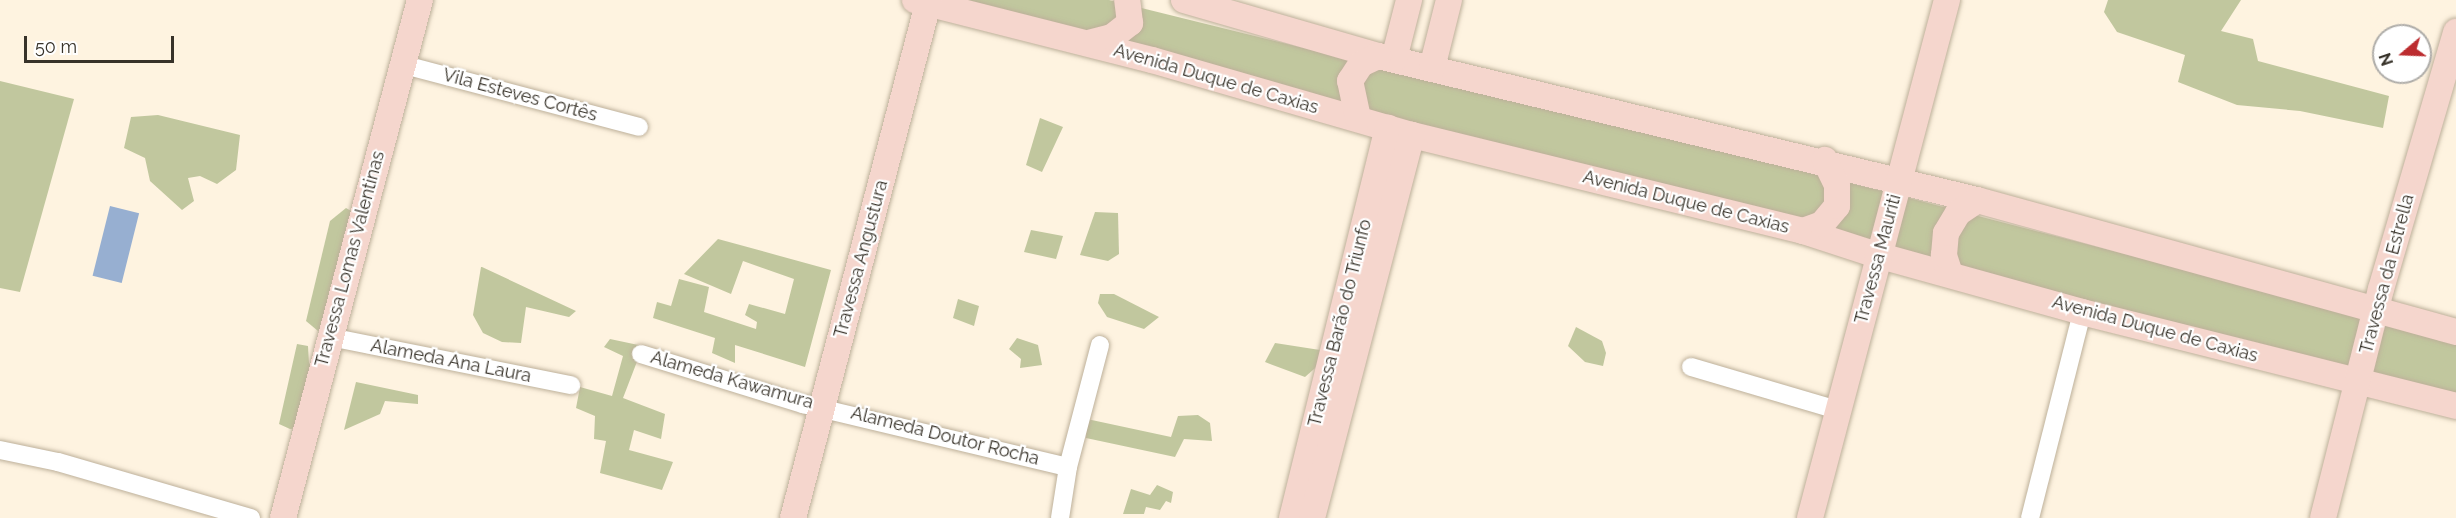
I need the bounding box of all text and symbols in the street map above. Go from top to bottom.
scale bar [27,24,177,62]
north arrow [2372,24,2432,84]
text: 50 m [35,36,77,57]
street label: Avenida Duque de Caxias [1111,39,1321,119]
text: N [2375,51,2397,68]
street label: Vila Esteves Cortês [440,64,600,126]
street label: Travessa Lomas Valentinas [311,148,389,370]
street label: Avenida Duque de Caxias [1581,166,1791,238]
street label: Travessa Angustura [830,178,892,340]
street label: Travessa Mauriti [1850,192,1906,326]
street label: Travessa da Estrella [2355,192,2419,356]
street label: Travessa Barão do Triunfo [1304,217,1376,429]
street label: Avenida Duque de Caxias [2050,291,2260,367]
street label: Alameda Ana Laura [369,335,533,387]
street label: Alameda Kawamura [648,346,816,414]
street label: Alameda Doutor Rocha [848,402,1042,470]

